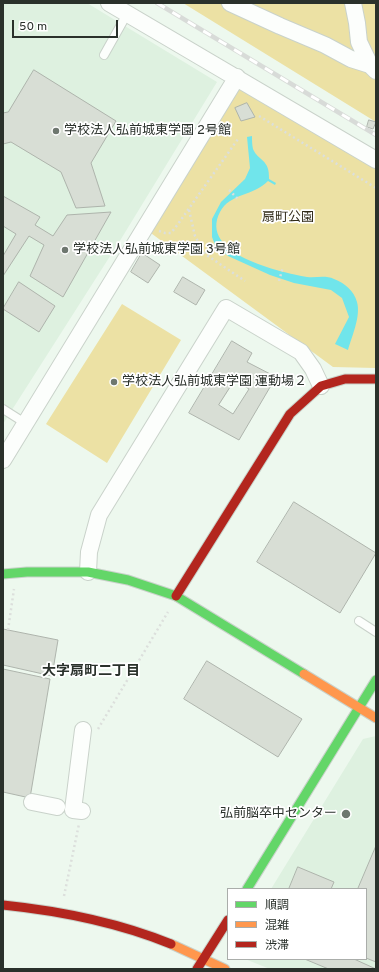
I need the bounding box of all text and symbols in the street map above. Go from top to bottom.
scale bar [14,12,120,38]
text: 50 m [19,19,47,35]
place label: 学校法人弘前城東学園 2号館 [64,123,231,139]
marker: 学校法人弘前城東学園 2号館 [51,126,61,136]
park label: 扇町公園 [262,210,314,226]
place label: 学校法人弘前城東学園 3号館 [73,242,240,258]
marker: 学校法人弘前城東学園 3号館 [60,245,70,255]
place label: 学校法人弘前城東学園 運動場２ [122,374,307,390]
marker: 学校法人弘前城東学園 運動場２ [109,377,119,387]
district label: 大字扇町二丁目 [42,664,140,680]
place label: 弘前脳卒中センター [220,806,337,822]
marker: 弘前脳卒中センター [340,808,352,820]
legend [227,888,367,960]
text: 順調 [265,898,289,914]
text: 混雑 [265,918,289,934]
text: 渋滞 [265,938,289,954]

